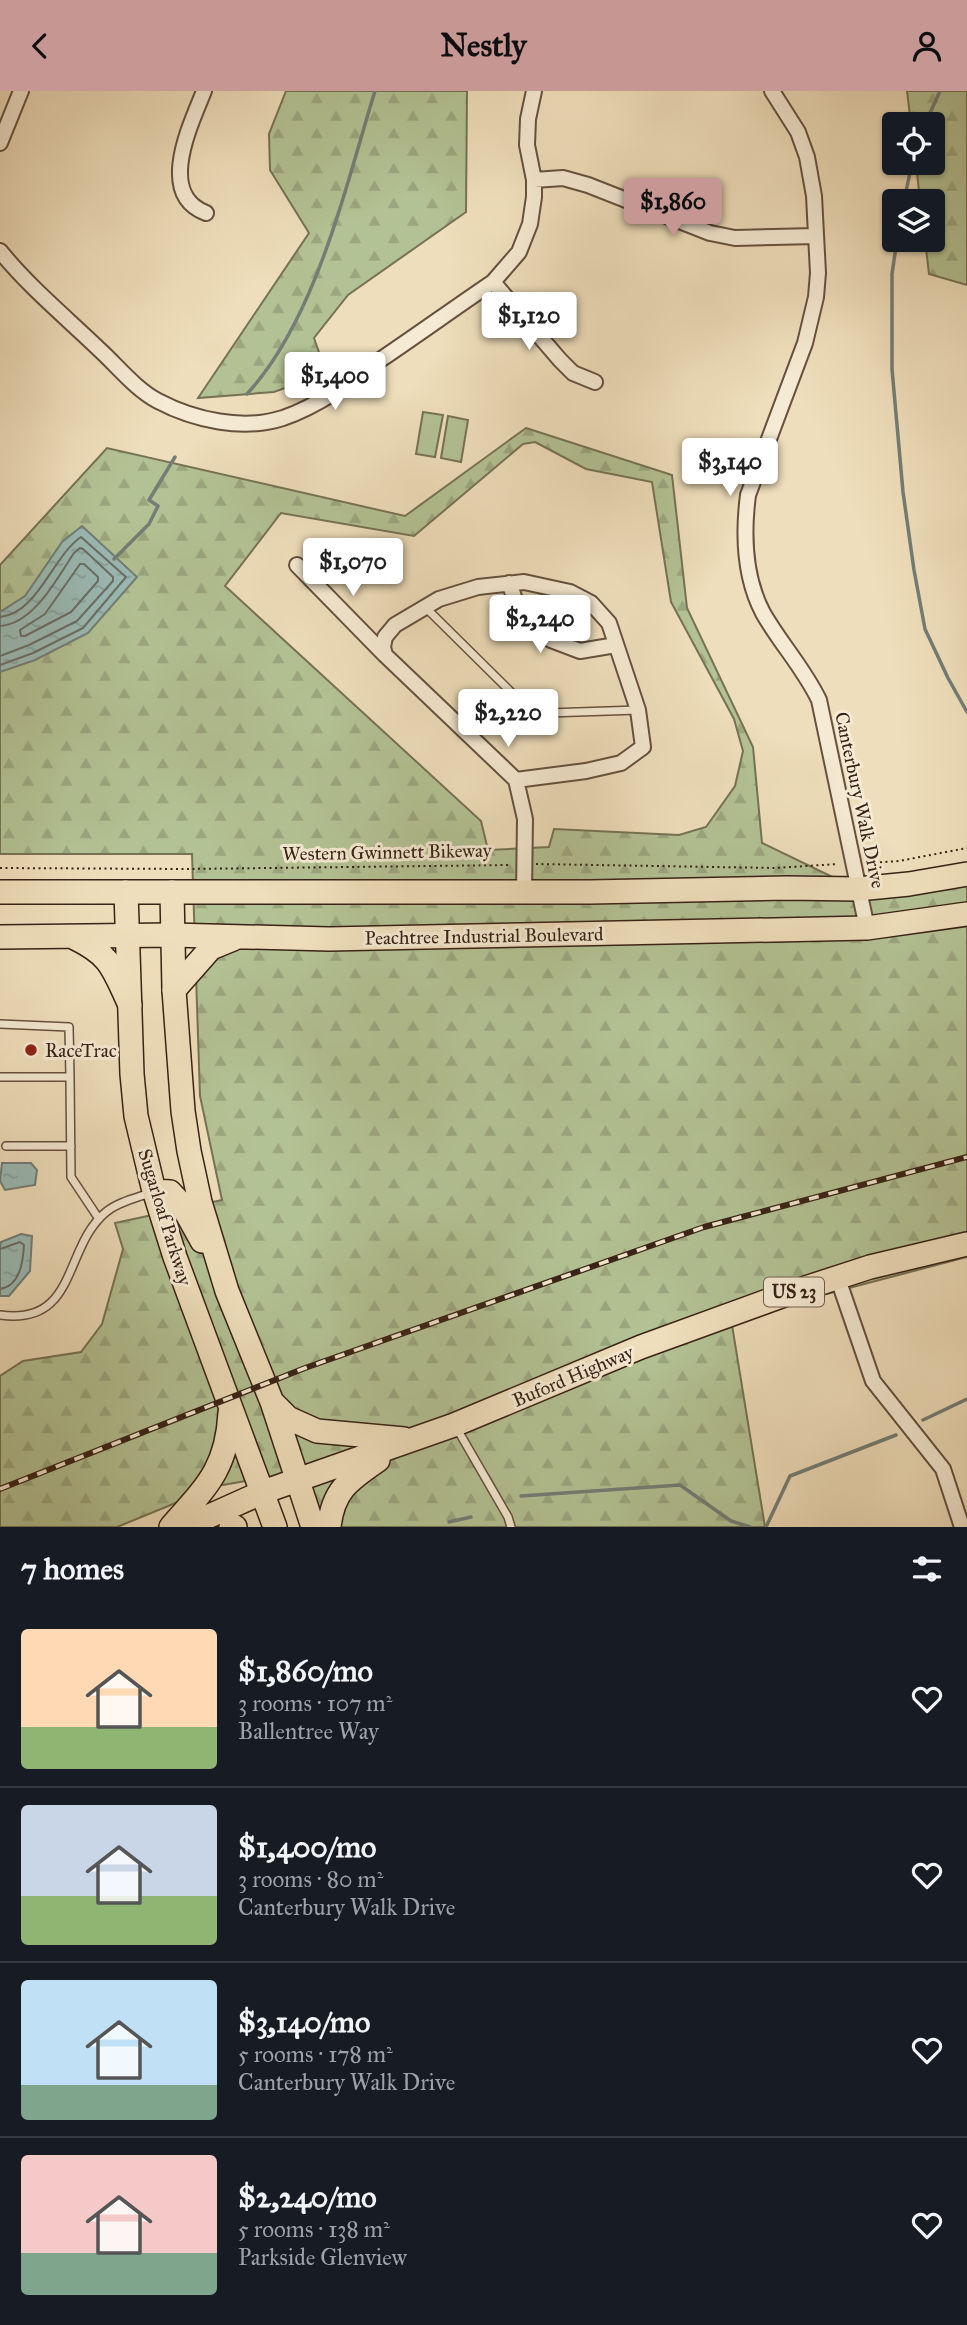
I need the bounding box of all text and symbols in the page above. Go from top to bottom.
text: Nestly [440,26,527,65]
icon: back [21,27,59,65]
icon: person [908,27,946,65]
map controls [882,112,945,252]
button: locate [882,112,945,175]
pin: $1,860 [616,179,730,238]
text: $1,860 [640,187,706,215]
button: layers [882,189,945,252]
pin: $1,120 [472,293,586,352]
text: $1,120 [498,301,560,329]
pin: $1,400 [278,353,392,412]
text: $1,400 [301,361,369,389]
pin: $3,140 [673,439,787,498]
text: $3,140 [698,447,762,475]
pin: $1,070 [296,539,410,598]
text: $1,070 [319,547,387,575]
pin: $2,240 [483,595,597,655]
text: $2,240 [505,604,575,632]
pin: $2,220 [451,689,565,749]
text: $2,220 [474,698,542,726]
street label: Canterbury Walk Drive [830,710,890,890]
street label: Western Gwinnett Bikeway [282,839,493,865]
street label: Peachtree Industrial Boulevard [364,922,604,950]
place label: RaceTrac [45,1039,117,1062]
marker: RaceTrac [23,1042,39,1058]
street label: Sugarloaf Parkway [132,1146,197,1289]
road number: US 23 [764,1277,824,1307]
street label: Buford Highway [509,1340,638,1413]
icon: filters [908,1550,946,1588]
text: 7 homes [21,1551,124,1587]
text: $1,860/mo [238,1653,373,1689]
icon: home [77,1657,161,1741]
icon: heart [908,1680,946,1718]
text: 3 rooms · 107 m² [238,1689,392,1717]
text: Ballentree Way [238,1717,379,1745]
text: $1,400/mo [238,1829,376,1865]
icon: home [77,1833,161,1917]
icon: heart [908,1856,946,1894]
text: 3 rooms · 80 m² [238,1865,383,1893]
text: Canterbury Walk Drive [238,1893,455,1921]
text: $3,140/mo [238,2004,370,2040]
icon: home [77,2008,161,2092]
icon: heart [908,2031,946,2069]
text: 5 rooms · 178 m² [238,2040,393,2068]
text: Canterbury Walk Drive [238,2068,455,2096]
text: $2,240/mo [238,2179,377,2215]
icon: home [77,2183,161,2267]
icon: heart [908,2206,946,2244]
text: 5 rooms · 138 m² [238,2215,390,2243]
text: Parkside Glenview [238,2243,407,2271]

